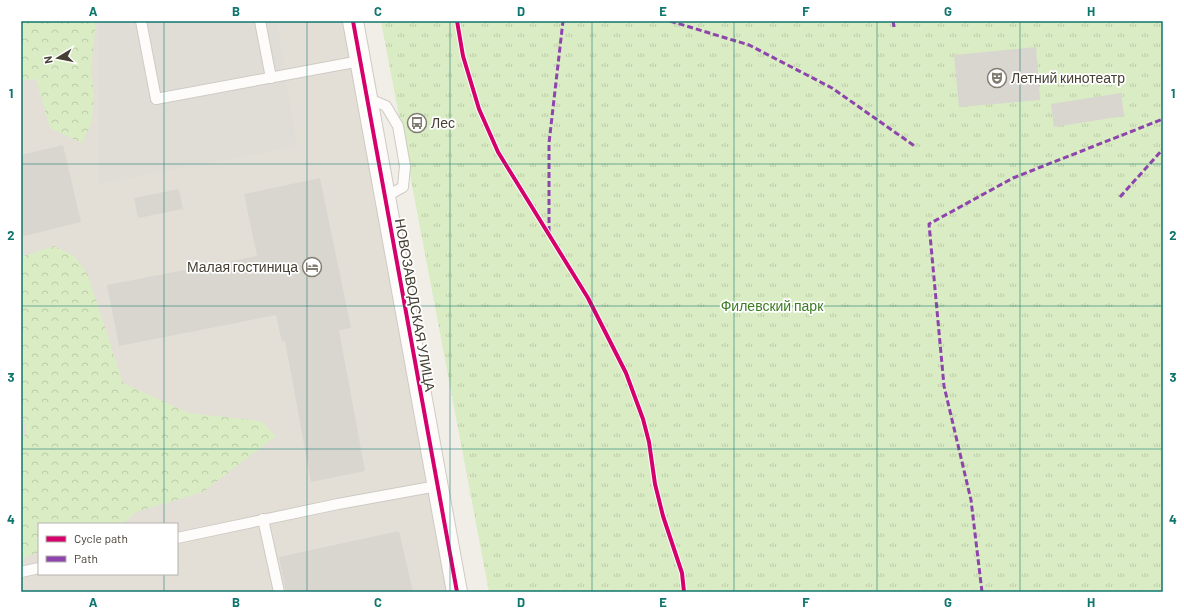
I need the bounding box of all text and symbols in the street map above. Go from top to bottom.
text: A [89,3,98,19]
text: B [232,3,240,19]
text: C [374,3,382,19]
text: D [517,3,525,19]
text: E [659,3,667,19]
text: F [802,3,810,19]
text: G [944,3,952,19]
text: H [1087,3,1095,19]
north arrow [38,38,78,78]
text: N [41,55,55,65]
theatre icon: Летний кинотеатр [986,67,1008,89]
place label: Летний кинотеатр [1011,69,1125,86]
text: 1 [9,85,13,101]
text: 1 [1171,85,1175,101]
bus stop icon: Лес [406,112,428,134]
place label: Лес [431,114,455,131]
street label: НОВОЗАВОДСКАЯ УЛИЦА [392,217,439,393]
text: 2 [7,227,15,243]
text: 2 [1169,227,1177,243]
hotel icon: Малая гостиница [301,256,323,278]
place label: Малая гостиница [187,258,298,275]
park label: Филевский парк [721,297,824,314]
text: 3 [7,369,15,385]
text: 3 [1169,369,1177,385]
text: 4 [7,511,15,527]
text: 4 [1169,511,1177,527]
legend [38,523,178,575]
text: Cycle path [74,531,128,545]
text: Path [74,551,98,565]
text: A [89,594,98,610]
text: B [232,594,240,610]
text: C [374,594,382,610]
text: D [517,594,525,610]
text: E [659,594,667,610]
text: F [802,594,810,610]
text: G [944,594,952,610]
text: H [1087,594,1095,610]

